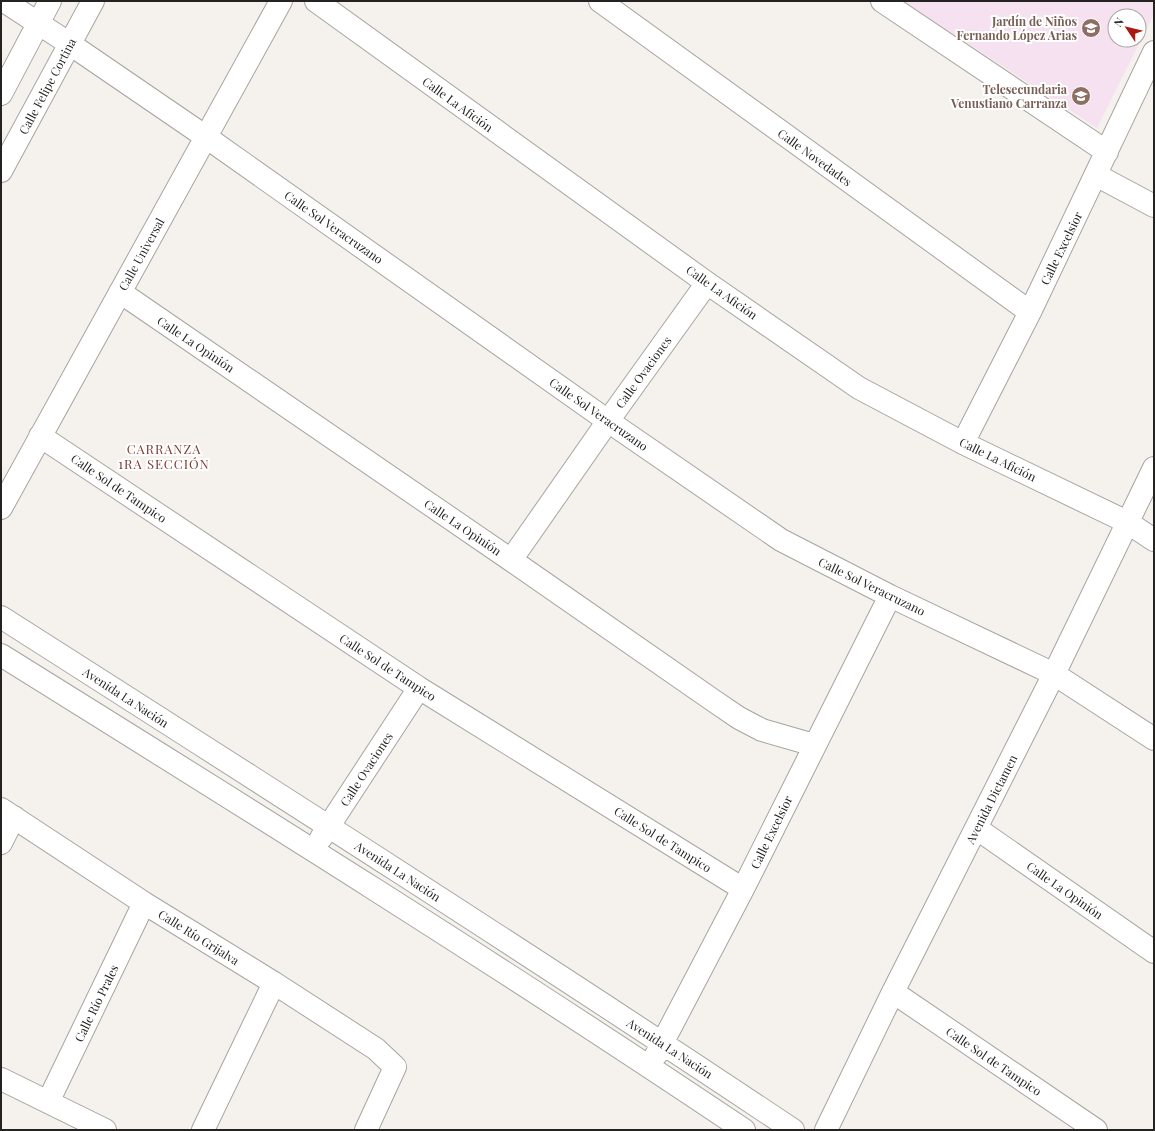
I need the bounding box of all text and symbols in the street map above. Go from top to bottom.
north arrow [1107,8,1147,48]
place label: Jardín de Niños Fernando López Arias [956,13,1077,43]
text: N [1110,14,1127,30]
school or university icon: Jardín de Niños Fernando López Arias [1080,17,1102,39]
street label: Calle Felipe Cortina [15,35,79,137]
street label: Calle La Afición [419,73,497,135]
place label: Telesecundaria Venustiano Carranza [950,81,1068,111]
school or university icon: Telesecundaria Venustiano Carranza [1070,85,1092,107]
street label: Calle Novedades [775,125,855,189]
street label: Calle Sol Veracruzano [282,187,387,267]
street label: Calle Excelsior [1036,208,1086,287]
street label: Calle Universal [114,214,168,293]
street label: Calle La Afición [683,261,761,323]
street label: Calle La Opinión [154,312,238,376]
street label: Calle Ovaciones [611,333,675,411]
street label: Calle Sol Veracruzano [547,374,652,454]
street label: Calle La Afición [957,433,1039,485]
district label: CARRANZA 1RA SECCIÓN [118,440,210,472]
street label: Calle Sol de Tampico [68,450,170,526]
street label: Calle La Opinión [421,495,505,559]
street label: Calle Sol Veracruzano [816,553,928,619]
street label: Calle Sol de Tampico [337,630,440,704]
street label: Avenida La Nación [79,663,172,731]
street label: Calle Ovaciones [336,729,396,809]
street label: Avenida Dictamen [961,752,1020,847]
street label: Calle Excelsior [746,792,796,871]
street label: Calle Sol de Tampico [611,803,715,876]
street label: Avenida La Nación [351,837,444,905]
street label: Calle La Opinión [1024,858,1106,922]
street label: Calle Río Grijalva [156,906,243,968]
street label: Calle Río Prales [70,962,122,1044]
street label: Avenida La Nación [623,1014,716,1082]
street label: Calle Sol de Tampico [943,1023,1045,1099]

